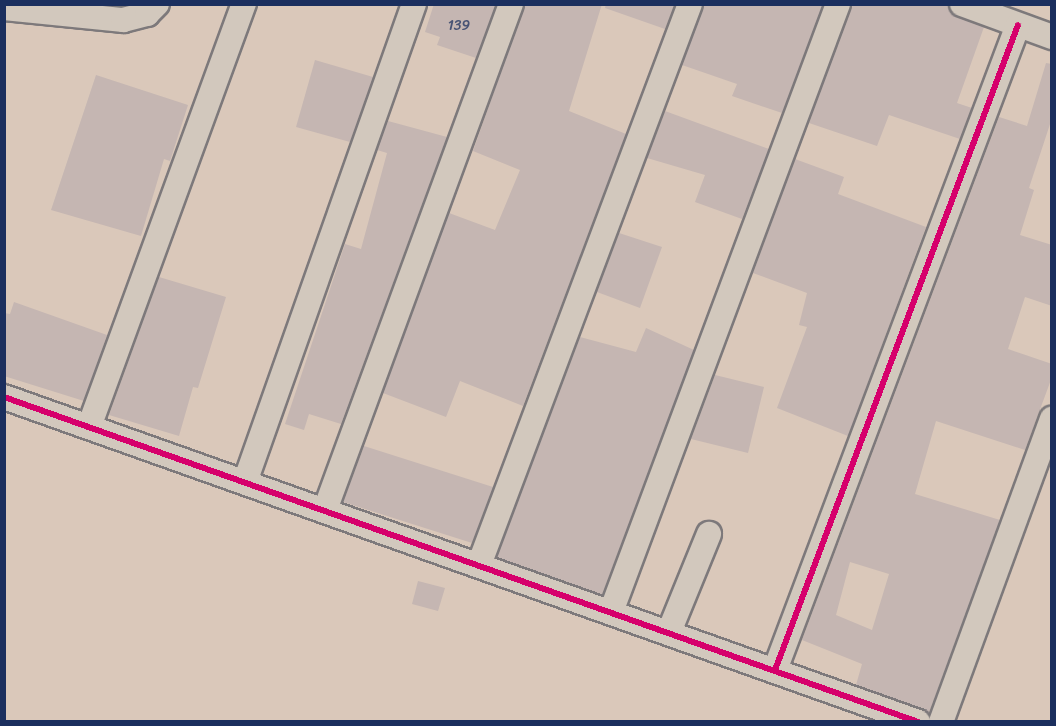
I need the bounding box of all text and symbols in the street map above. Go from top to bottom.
house number: 139 [448,18,470,34]

